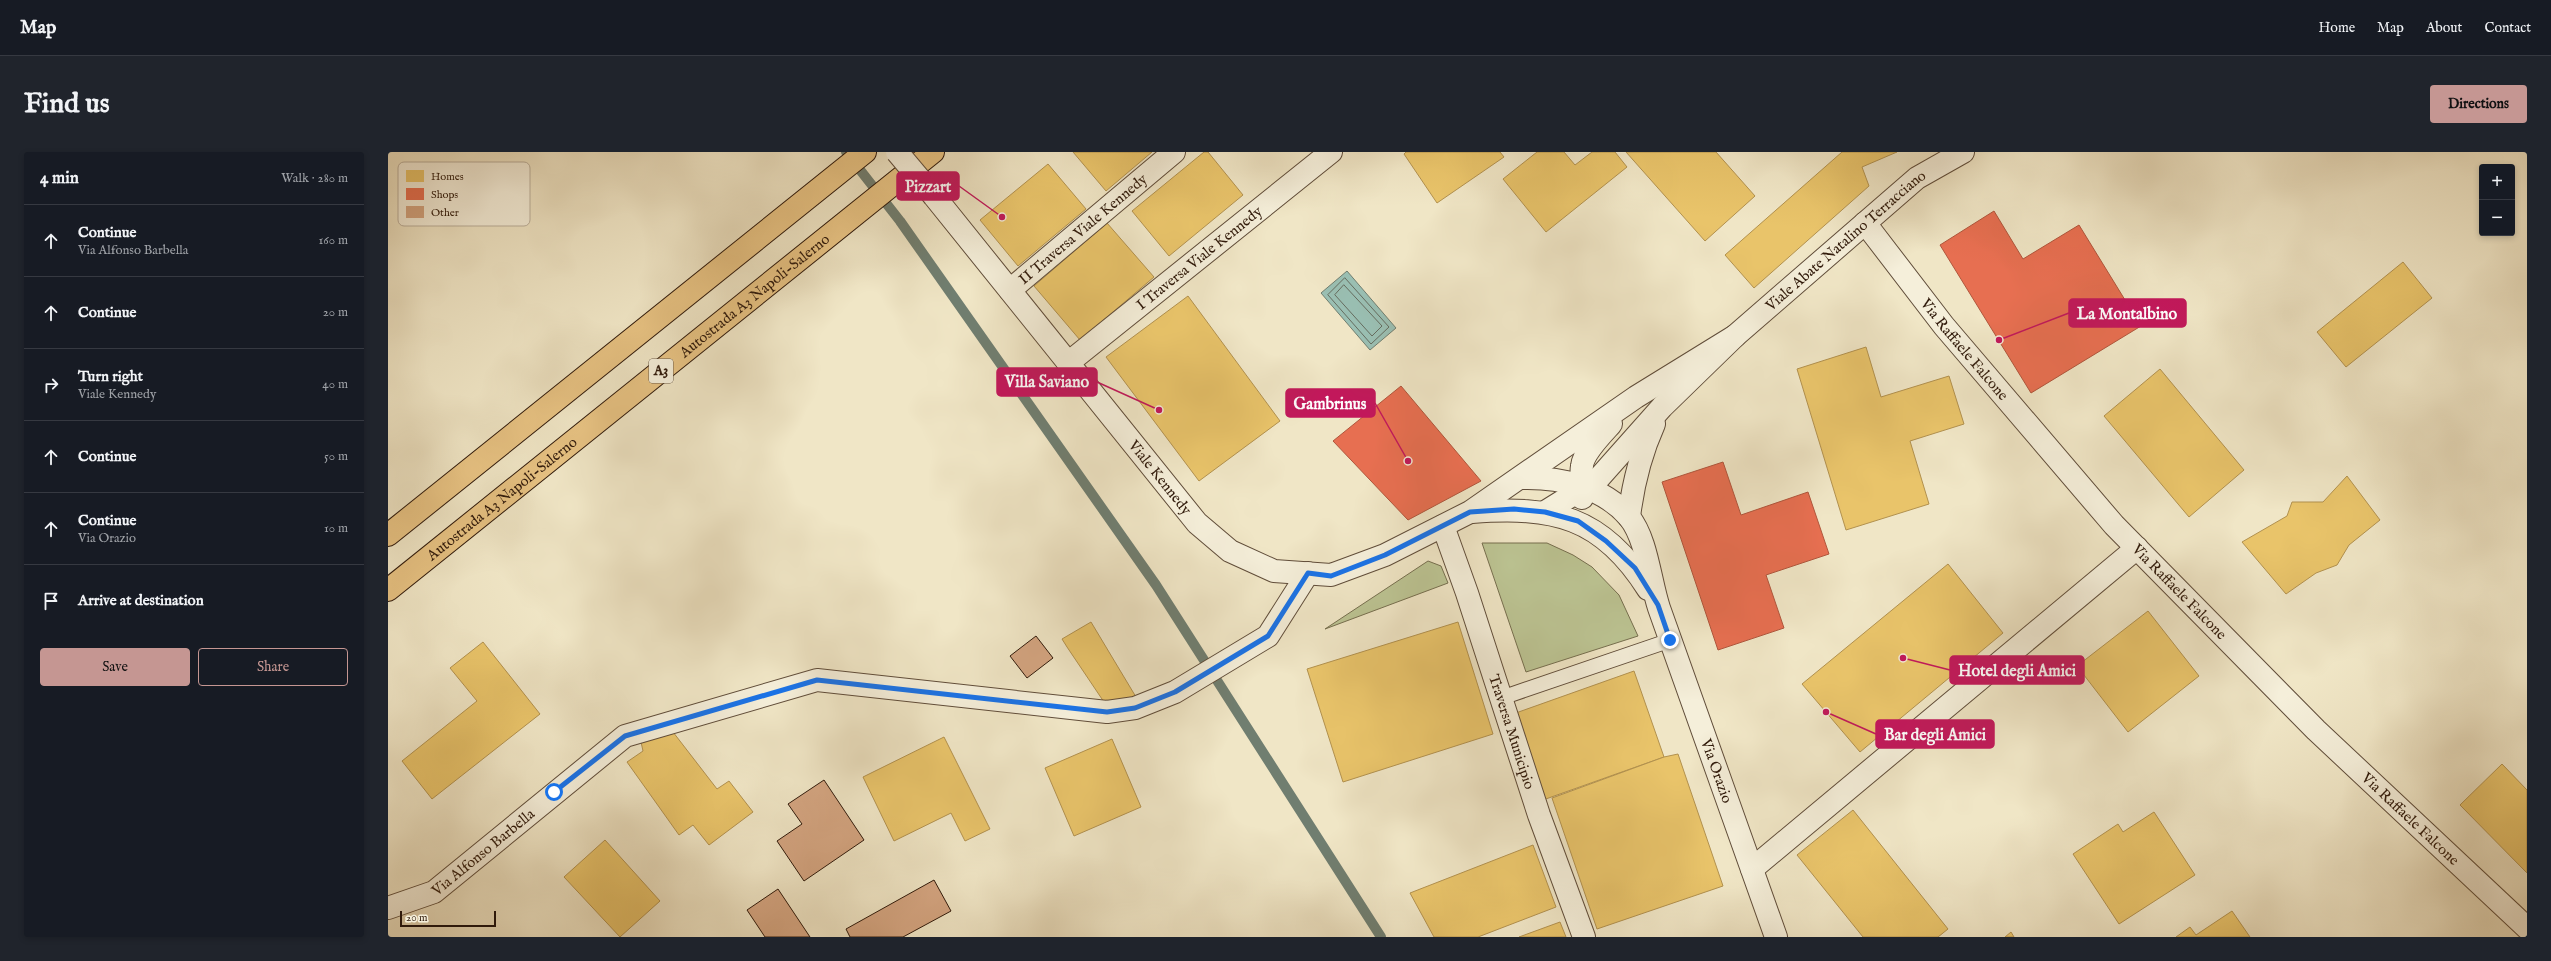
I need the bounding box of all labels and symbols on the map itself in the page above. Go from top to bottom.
legend [398,162,530,226]
street label: Viale Abate Natalino Terracciano [1761,166,1929,315]
street label: II Traversa Viale Kennedy [1014,169,1151,288]
text: Homes [431,170,464,184]
callout: Pizzart [897,172,959,200]
text: Pizzart [905,178,952,198]
text: Shops [431,188,458,202]
street label: I Traversa Viale Kennedy [1132,201,1266,314]
text: Other [431,206,459,220]
street label: Autostrada A3 Napoli-Salerno [675,229,833,362]
street label: Via Raffaele Falcone [1916,294,2013,404]
callout: La Montalbino [2069,299,2186,327]
text: La Montalbino [2077,305,2178,325]
road number: A3 [649,359,673,383]
callout: Villa Saviano [997,368,1097,396]
text: Villa Saviano [1004,373,1090,393]
callout: Gambrinus [1286,389,1375,417]
text: Gambrinus [1294,395,1367,415]
street label: Autostrada A3 Napoli-Salerno [422,432,581,565]
street label: Viale Kennedy [1124,435,1196,519]
street label: Via Raffaele Falcone [2128,539,2231,644]
route end [1661,631,1679,649]
callout: Hotel degli Amici [1950,656,2084,684]
text: Hotel degli Amici [1958,662,2077,682]
street label: Traversa Municipio [1484,672,1540,792]
callout: Bar degli Amici [1876,720,1994,748]
text: Bar degli Amici [1884,726,1987,746]
street label: Via Orazio [1696,735,1737,806]
street label: Via Raffaele Falcone [2357,768,2464,869]
route start [545,783,563,801]
street label: Via Alfonso Barbella [427,804,539,900]
scale bar [400,909,496,928]

